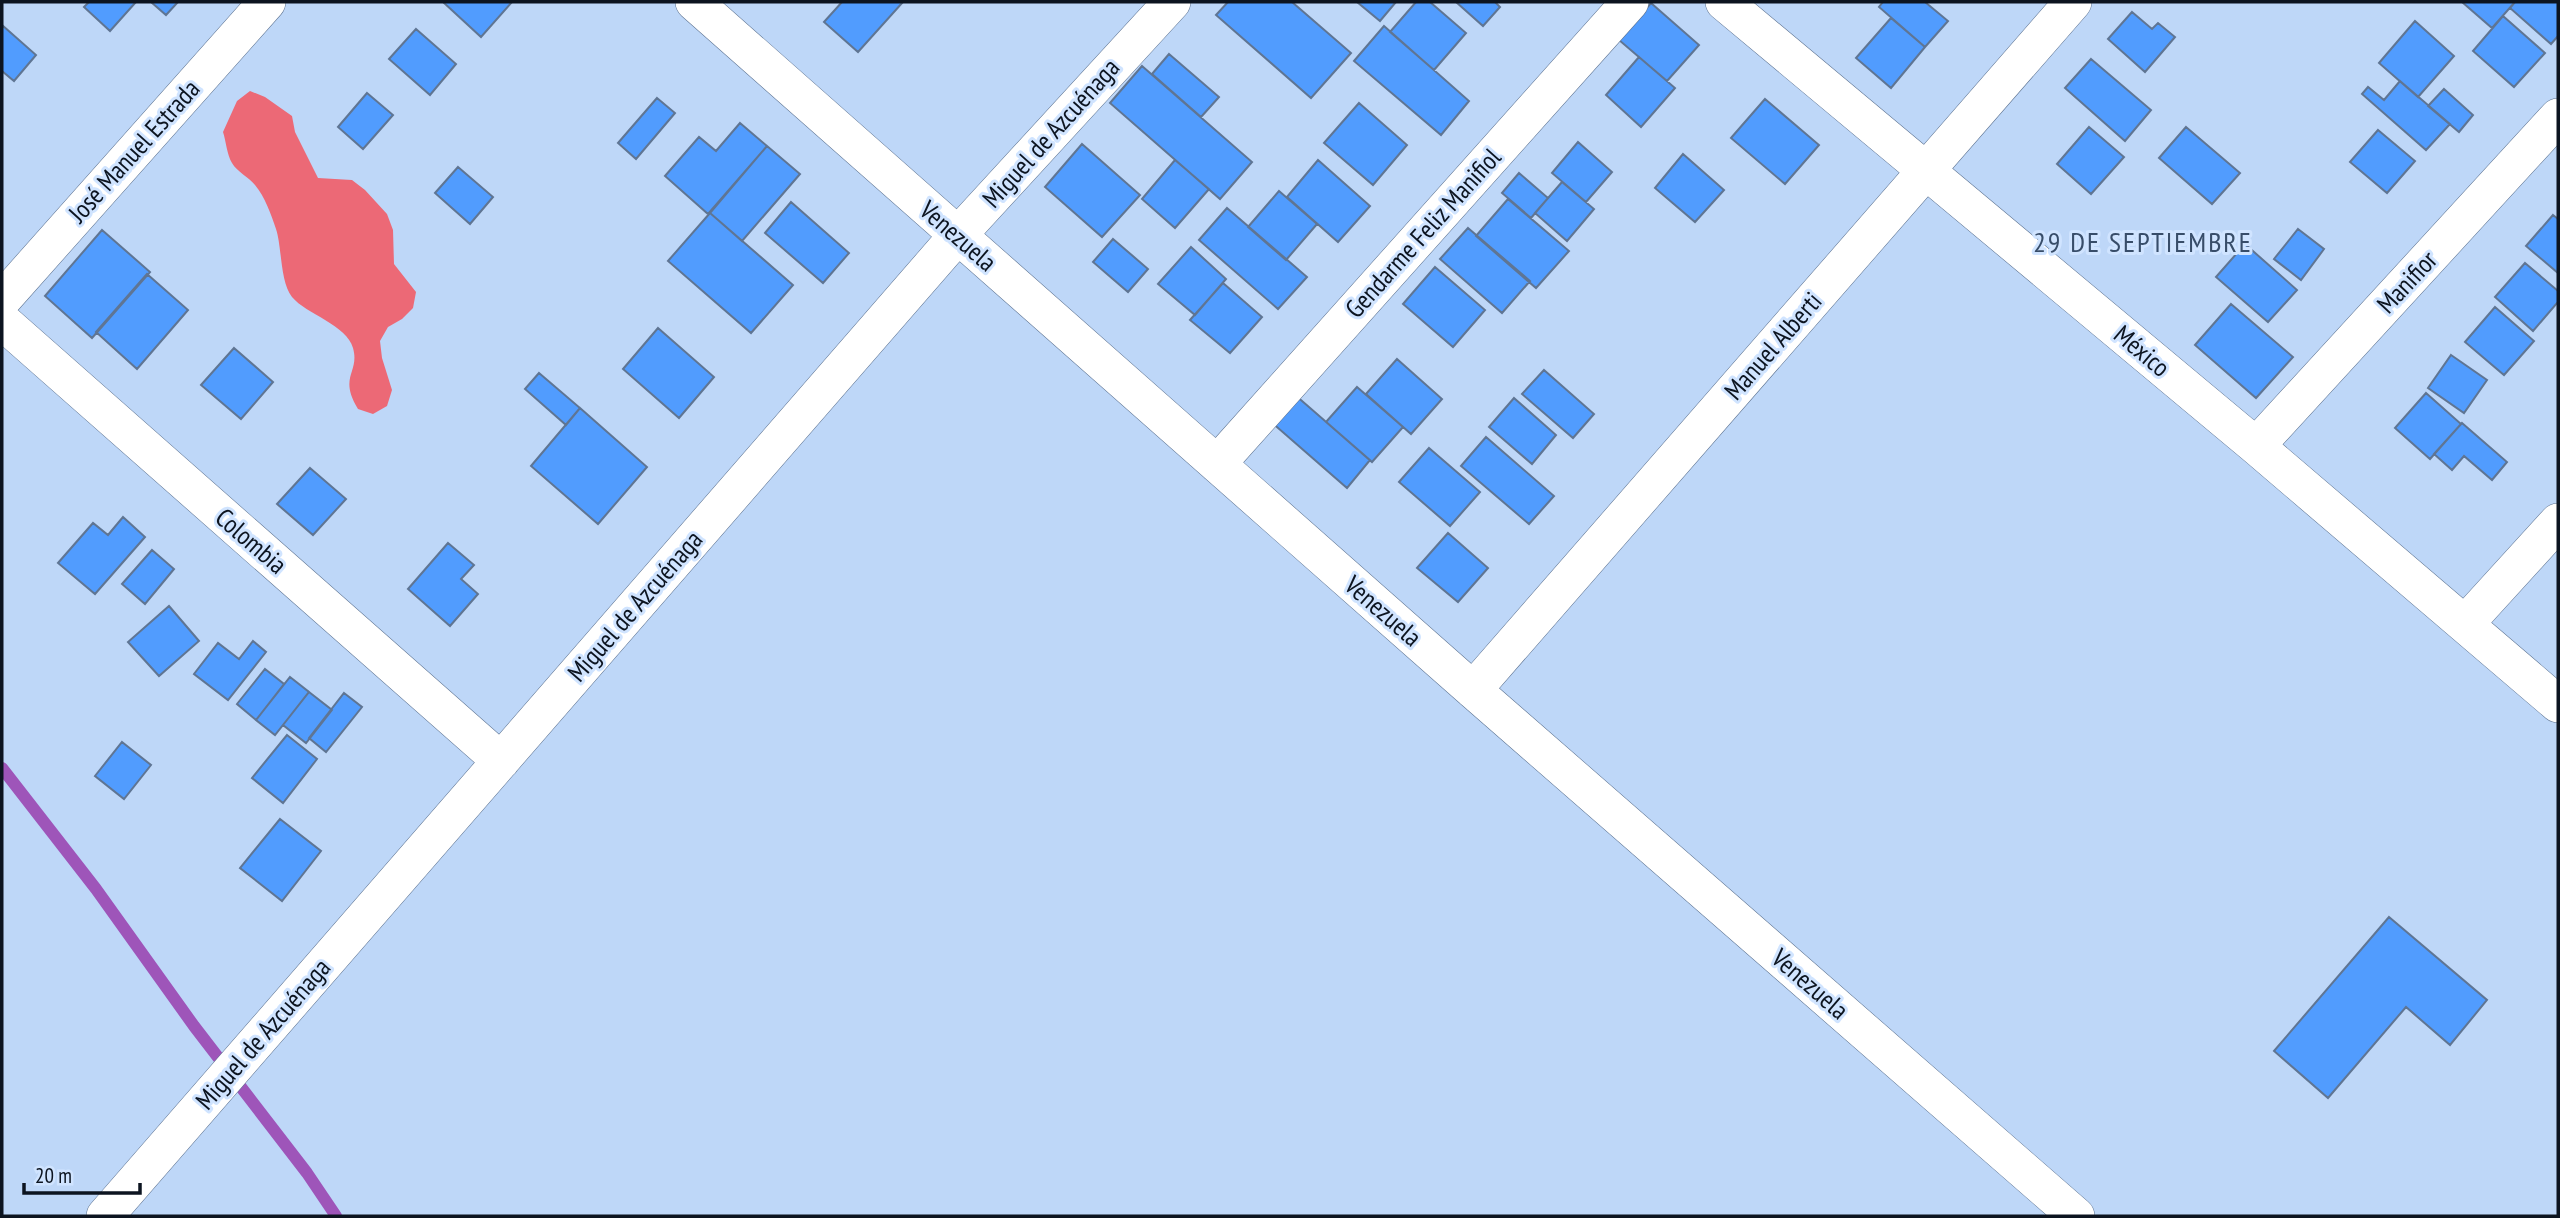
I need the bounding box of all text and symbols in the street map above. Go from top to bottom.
street label: Miguel de Azcuénaga [975,51,1126,214]
street label: José Manuel Estrada [60,72,206,230]
street label: Gendarme Feliz Manifiol [1338,141,1507,324]
street label: Venezuela [912,193,1004,278]
district label: 29 DE SEPTIEMBRE [2033,223,2253,260]
street label: Manifior [2369,243,2444,320]
street label: Manuel Alberti [1717,285,1828,406]
street label: México [2107,318,2177,384]
street label: Colombia [209,501,294,581]
street label: Miguel de Azcuénaga [560,523,709,688]
street label: Venezuela [1337,568,1429,653]
street label: Venezuela [1764,941,1856,1026]
street label: Miguel de Azcuénaga [188,951,337,1116]
scale bar [24,1152,140,1196]
text: 20 m [35,1162,72,1189]

